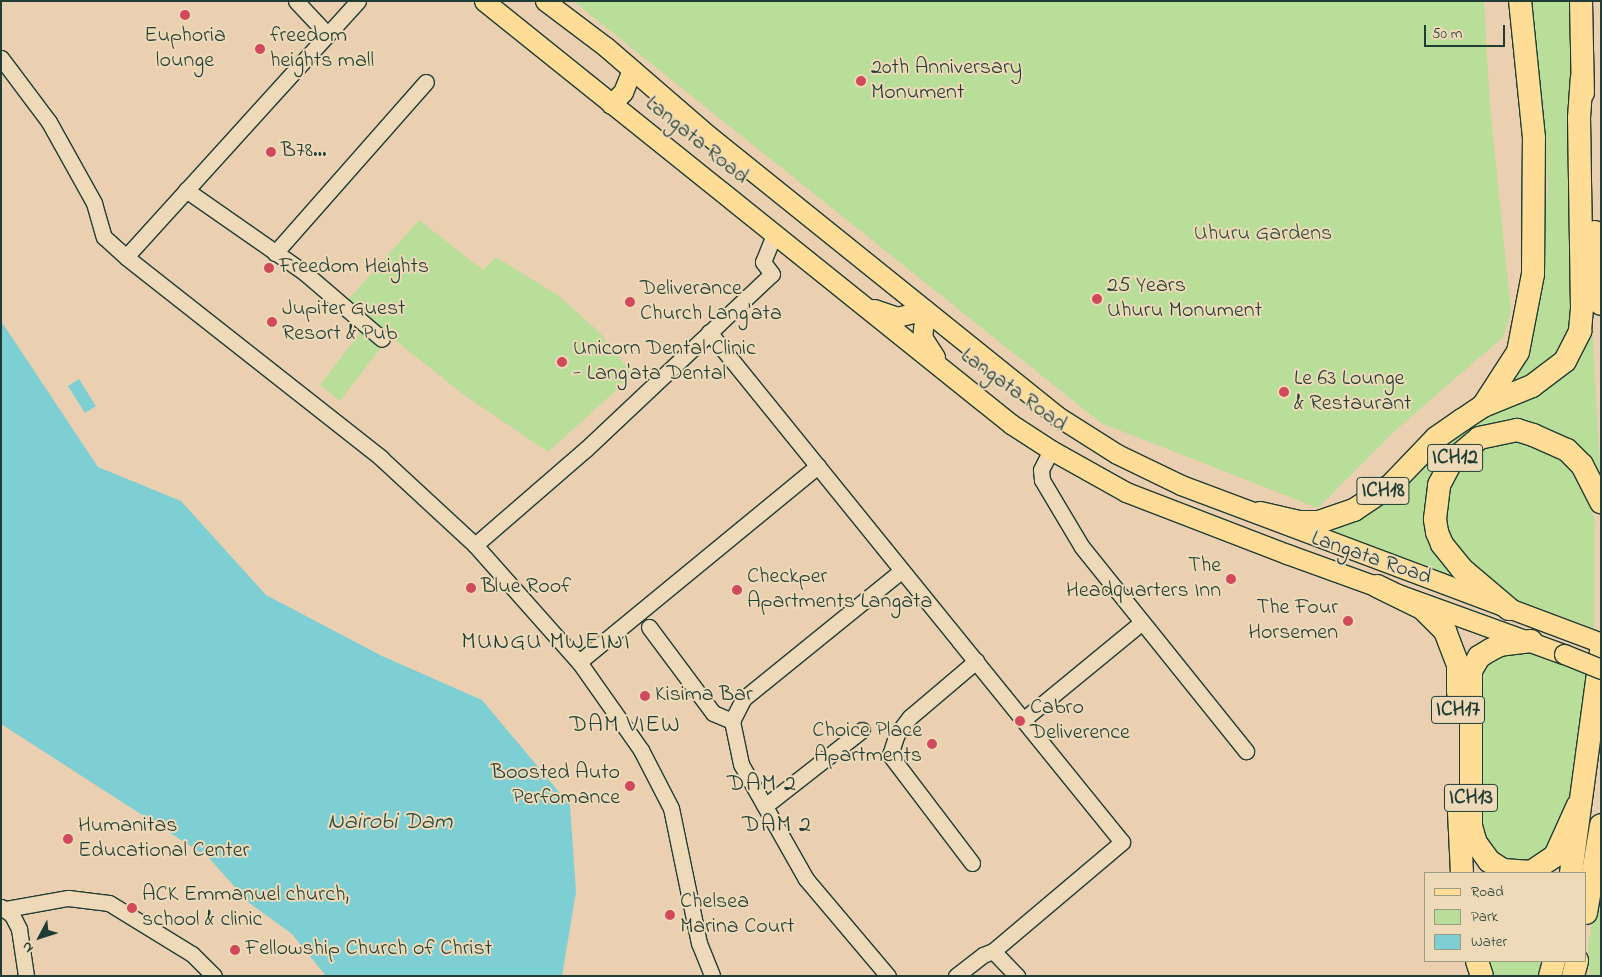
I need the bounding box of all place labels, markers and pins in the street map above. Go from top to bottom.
marker: Euphoria lounge [179,9,191,21]
place label: Euphoria lounge [144,23,226,74]
place label: freedom heights mall [270,23,374,74]
marker: freedom heights mall [254,43,266,55]
place label: 20th Anniversary Monument [871,55,1022,106]
marker: 20th Anniversary Monument [855,75,867,87]
place label: B78... [281,139,327,165]
marker: B78... [265,146,277,158]
place label: Freedom Heights [279,255,429,281]
marker: Freedom Heights [263,262,275,274]
place label: 25 Years Uhuru Monument [1107,273,1262,324]
place label: Deliverance Church Lang'ata [640,276,782,328]
marker: 25 Years Uhuru Monument [1091,293,1103,305]
place label: Jupiter Guest Resort & Pub [282,296,406,348]
marker: Deliverance Church Lang'ata [624,296,636,308]
marker: Jupiter Guest Resort & Pub [266,316,278,328]
place label: Unicorn Dental Clinic - Lang'ata Dental [573,336,756,388]
marker: Unicorn Dental Clinic - Lang'ata Dental [555,355,569,369]
place label: Le 63 Lounge & Restaurant [1294,366,1412,418]
marker: Le 63 Lounge & Restaurant [1278,386,1290,398]
place label: The Headquarters Inn [1066,553,1221,604]
place label: Checkper Apartments Langata [747,564,932,616]
marker: The Headquarters Inn [1225,573,1237,585]
place label: Blue Roof [481,575,571,601]
marker: Blue Roof [465,582,477,594]
marker: Checkper Apartments Langata [731,584,743,596]
place label: The Four Horsemen [1248,595,1338,646]
marker: The Four Horsemen [1342,615,1354,627]
place label: Kisima Bar [655,683,753,709]
marker: Kisima Bar [639,690,651,702]
place label: Cabro Deliverence [1030,695,1130,746]
marker: Cabro Deliverence [1014,715,1026,727]
place label: Choice Place Apartments [812,718,922,769]
marker: Choice Place Apartments [926,738,938,750]
place label: Boosted Auto Perfomance [491,760,620,811]
marker: Boosted Auto Perfomance [624,780,636,792]
place label: Humanitas Educational Center [78,813,249,864]
marker: Humanitas Educational Center [62,833,74,845]
place label: ACK Emmanuel church, school & clinic [142,882,349,934]
place label: Chelsea Marina Court [680,889,794,940]
marker: ACK Emmanuel church, school & clinic [126,902,138,914]
marker: Chelsea Marina Court [664,909,676,921]
place label: Fellowship Church of Christ [245,937,492,963]
marker: Fellowship Church of Christ [229,944,241,956]

